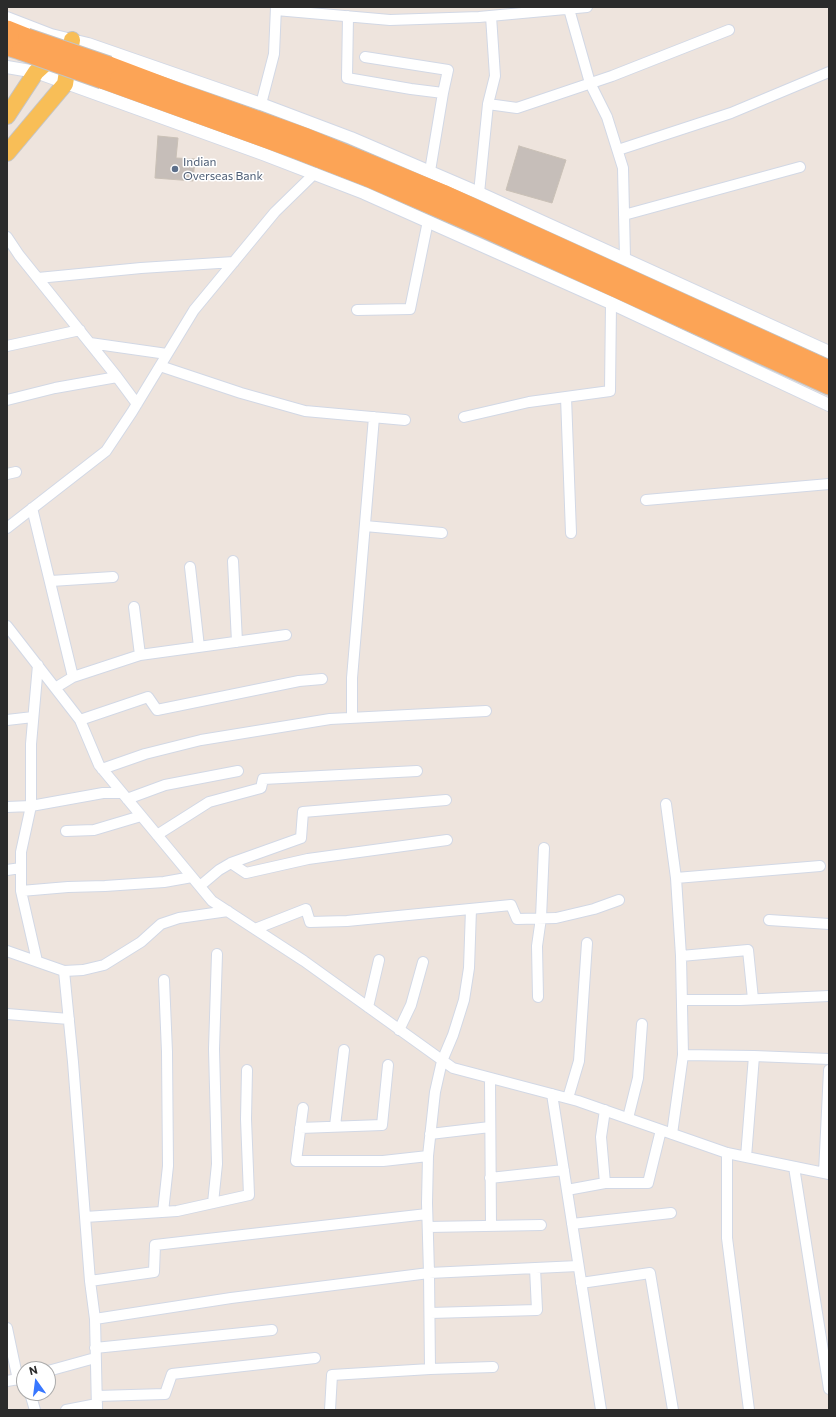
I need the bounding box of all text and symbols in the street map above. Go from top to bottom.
place label: Indian Overseas Bank [183,155,263,183]
marker: Indian Overseas Bank [170,164,180,174]
north arrow [16,1361,56,1401]
text: N [28,1363,39,1377]

